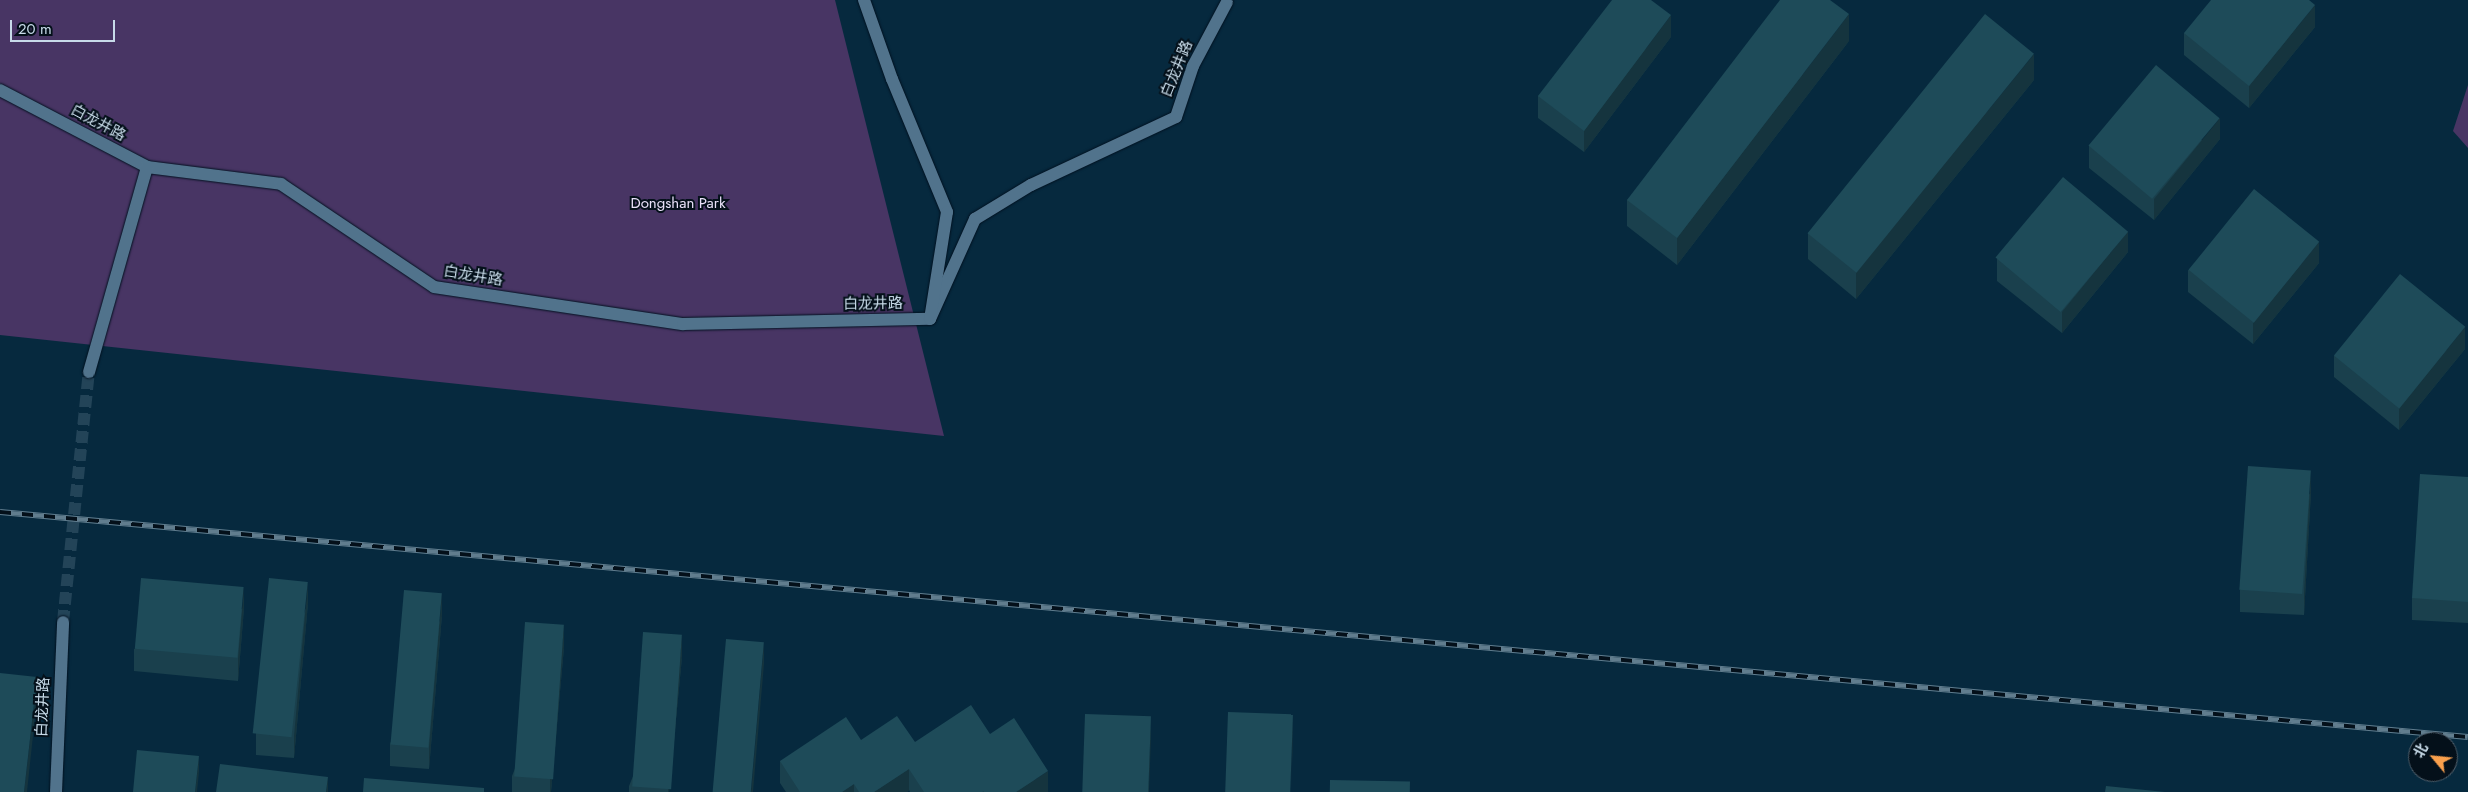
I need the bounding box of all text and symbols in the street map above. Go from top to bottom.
scale bar [12,10,118,42]
text: 20 m [18,18,52,40]
street label: 白龙井路 [1157,38,1197,100]
street label: 白龙井路 [67,101,129,145]
park label: Dongshan Park [630,195,726,213]
street label: 白龙井路 [442,262,504,290]
street label: 白龙井路 [843,294,903,314]
street label: 白龙井路 [33,677,53,737]
north arrow [2408,732,2458,782]
text: 北 [2409,740,2433,761]

